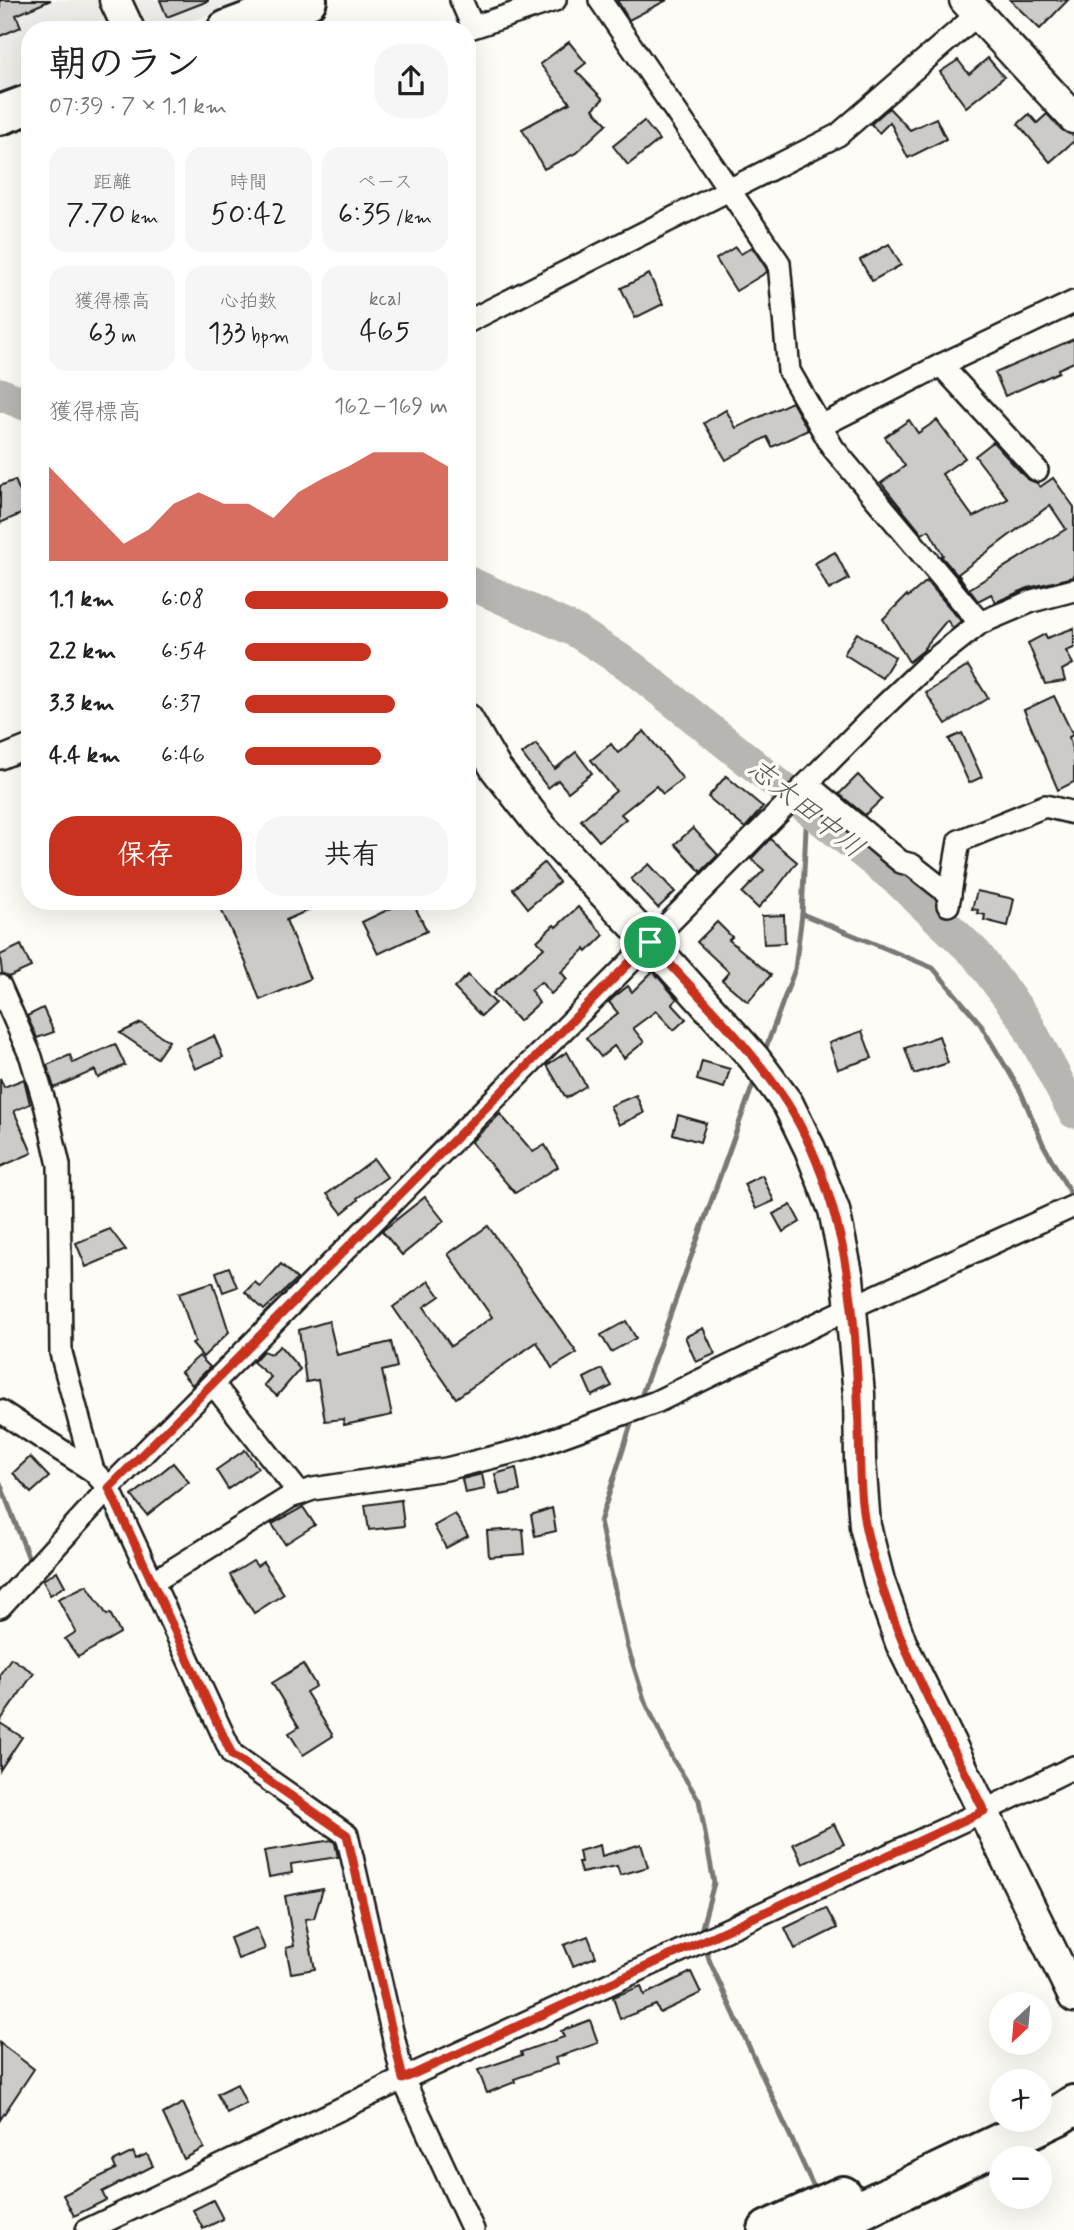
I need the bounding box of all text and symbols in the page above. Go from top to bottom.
text: 朝のラン [49,41,201,90]
button: share [374,44,448,118]
text: 07:39 · 7 × 1.1 km [49,92,227,122]
text: 距離 [93,170,131,195]
text: 時間 [229,170,268,195]
text: ペース [357,170,413,195]
text: 7.70 [66,195,126,234]
text: 50:42 [210,195,287,234]
text: 6:35 [338,195,391,234]
text: km [126,205,159,230]
text: /km [391,205,432,230]
text: kcal [369,287,401,312]
text: 獲得標高 [74,289,150,314]
text: 心拍数 [220,289,277,314]
text: 465 [359,312,410,351]
text: 63 [88,314,116,353]
text: 133 [208,314,246,353]
text: m [116,324,136,349]
text: bpm [246,324,289,349]
text: 162–169 m [334,392,448,422]
text: 獲得標高 [49,398,141,428]
text: 1.1 km [49,585,114,615]
text: 6:08 [161,585,204,615]
text: 2.2 km [49,637,116,667]
text: 6:54 [161,637,207,667]
text: 3.3 km [49,689,114,719]
text: 6:37 [161,689,201,719]
text: 4.4 km [49,741,120,771]
text: 6:46 [161,741,205,771]
water label: 志太田中川 [739,751,871,867]
button: 保存 [49,816,242,896]
button: 共有 [256,816,448,896]
pin [620,912,680,972]
icon: arrive [631,923,669,961]
north arrow [989,1992,1052,2054]
map controls [989,1992,1052,2209]
button: + [989,2069,1052,2132]
button: − [989,2146,1052,2209]

